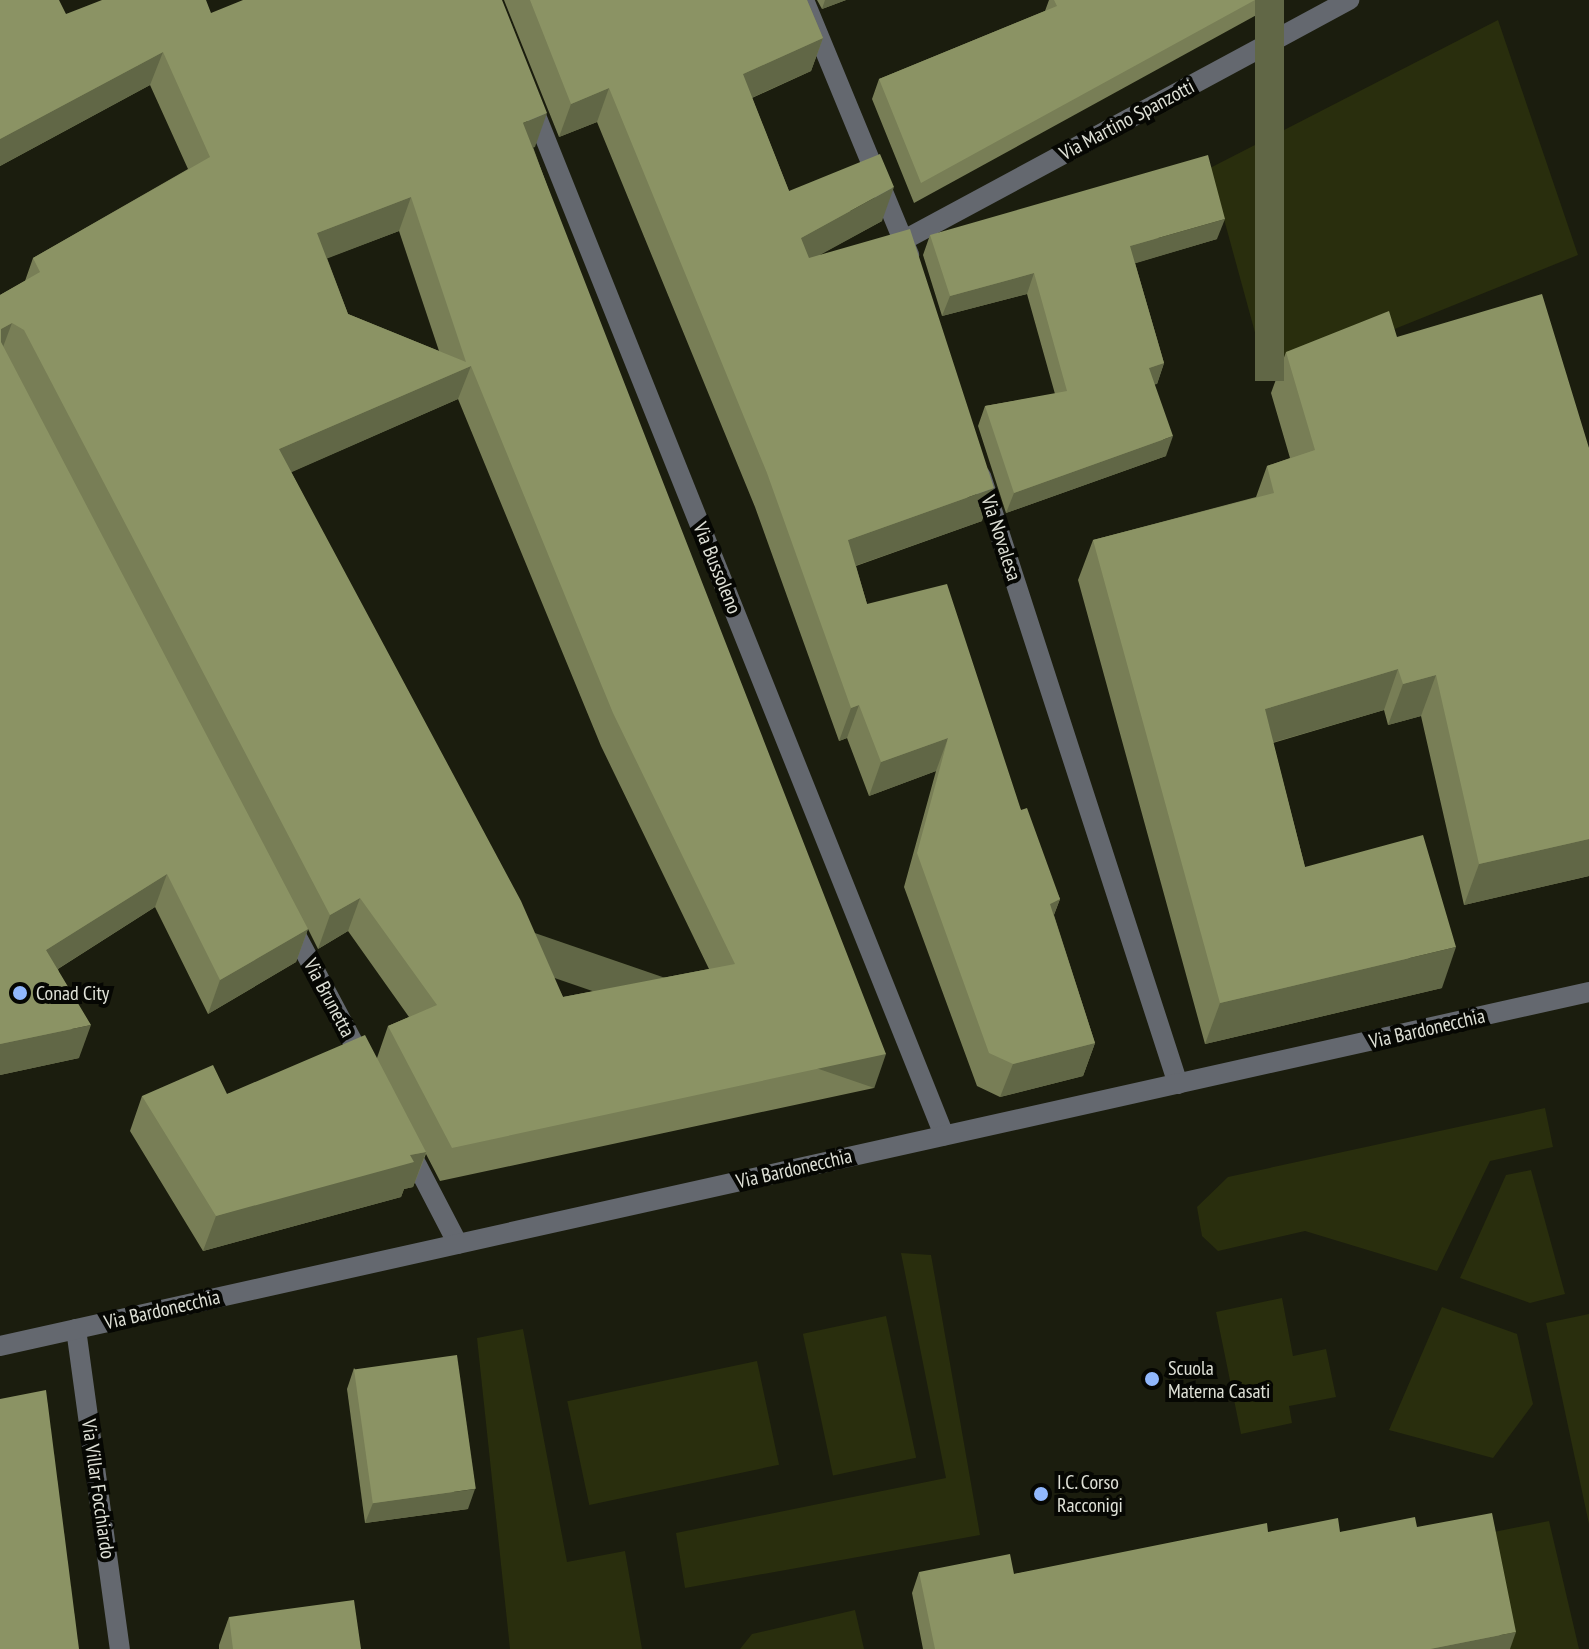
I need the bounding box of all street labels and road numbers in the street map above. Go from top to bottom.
street label: Via Martino Spanzotti [1056,74,1198,166]
street label: Via Novalesa [976,492,1026,584]
street label: Via Bussoleno [688,519,746,617]
street label: Via Brunetta [298,955,360,1041]
street label: Via Bardonecchia [1367,1004,1487,1054]
street label: Via Bardonecchia [734,1144,854,1194]
street label: Via Bardonecchia [102,1285,222,1335]
street label: Via Villar Focchiardo [76,1417,120,1561]

